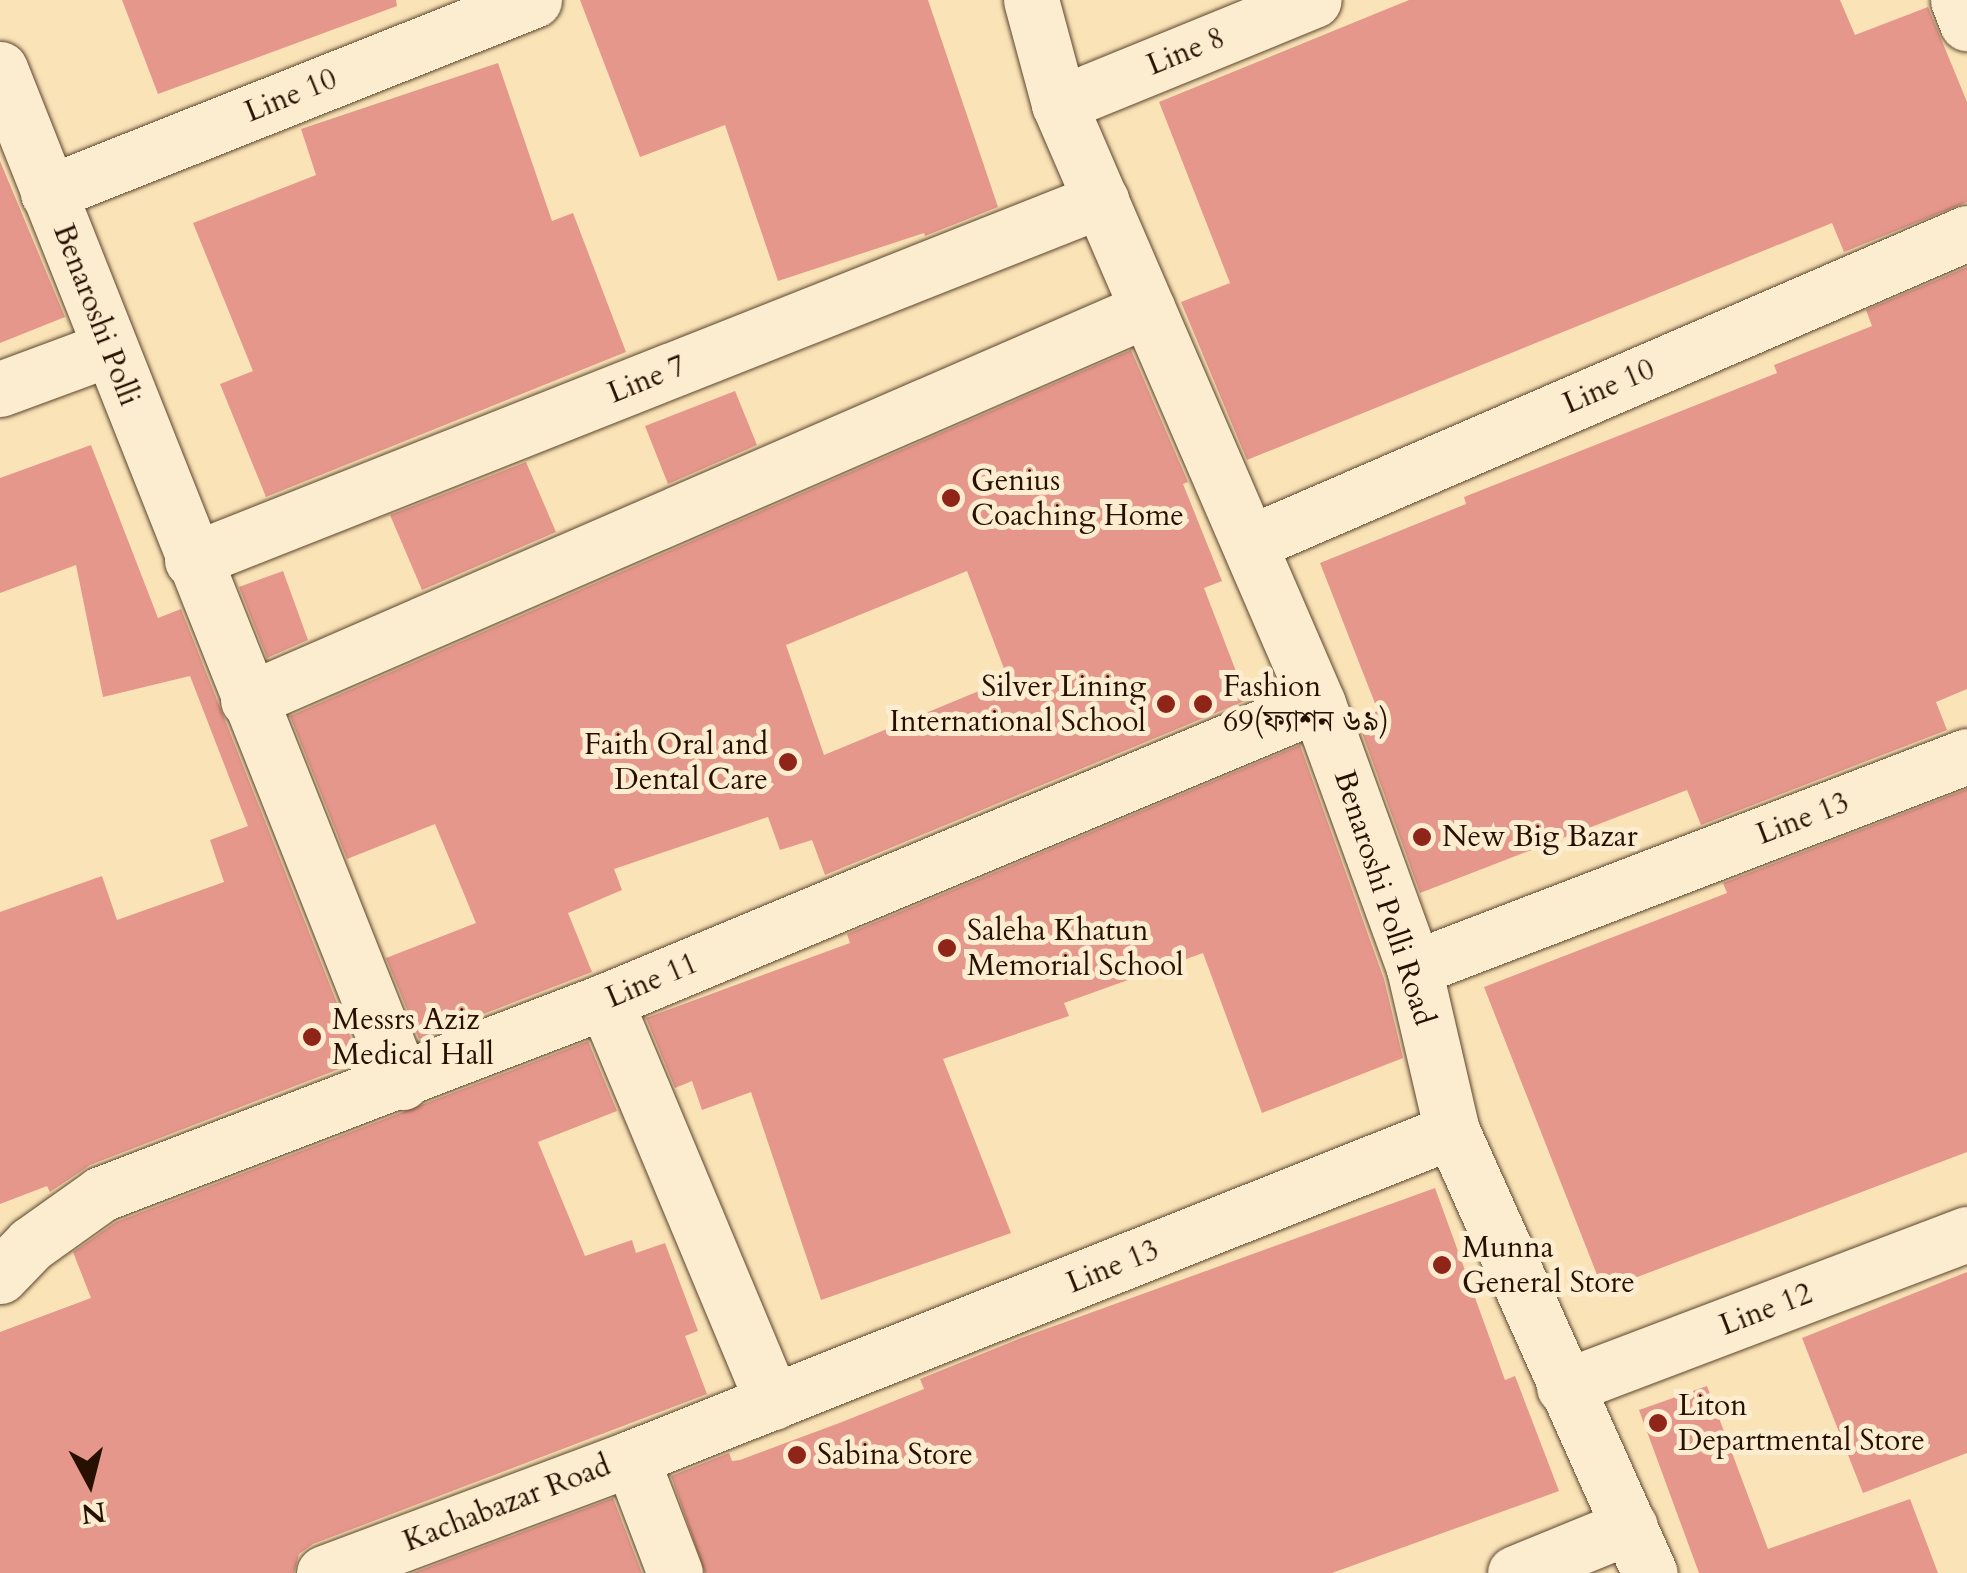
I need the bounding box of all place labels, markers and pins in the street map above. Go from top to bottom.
place label: Genius Coaching Home [971,463,1184,534]
marker: Genius Coaching Home [940,487,962,509]
place label: Silver Lining International School [890,669,1146,740]
place label: Fashion 69(ফ্যাশন ৬৯) [1223,669,1389,740]
marker: Silver Lining International School [1155,693,1177,715]
marker: Fashion 69(ফ্যাশন ৬৯) [1192,693,1214,715]
place label: Faith Oral and Dental Care [584,727,768,798]
marker: Faith Oral and Dental Care [777,751,799,773]
place label: New Big Bazar [1442,819,1638,855]
marker: New Big Bazar [1411,826,1433,848]
place label: Saleha Khatun Memorial School [967,913,1184,984]
marker: Saleha Khatun Memorial School [936,937,958,959]
place label: Messrs Aziz Medical Hall [332,1002,494,1072]
marker: Messrs Aziz Medical Hall [301,1026,323,1048]
place label: Munna General Store [1462,1230,1635,1300]
marker: Munna General Store [1431,1254,1453,1276]
place label: Liton Departmental Store [1678,1388,1925,1458]
marker: Liton Departmental Store [1647,1412,1669,1434]
place label: Sabina Store [817,1437,973,1473]
marker: Sabina Store [786,1444,808,1466]

